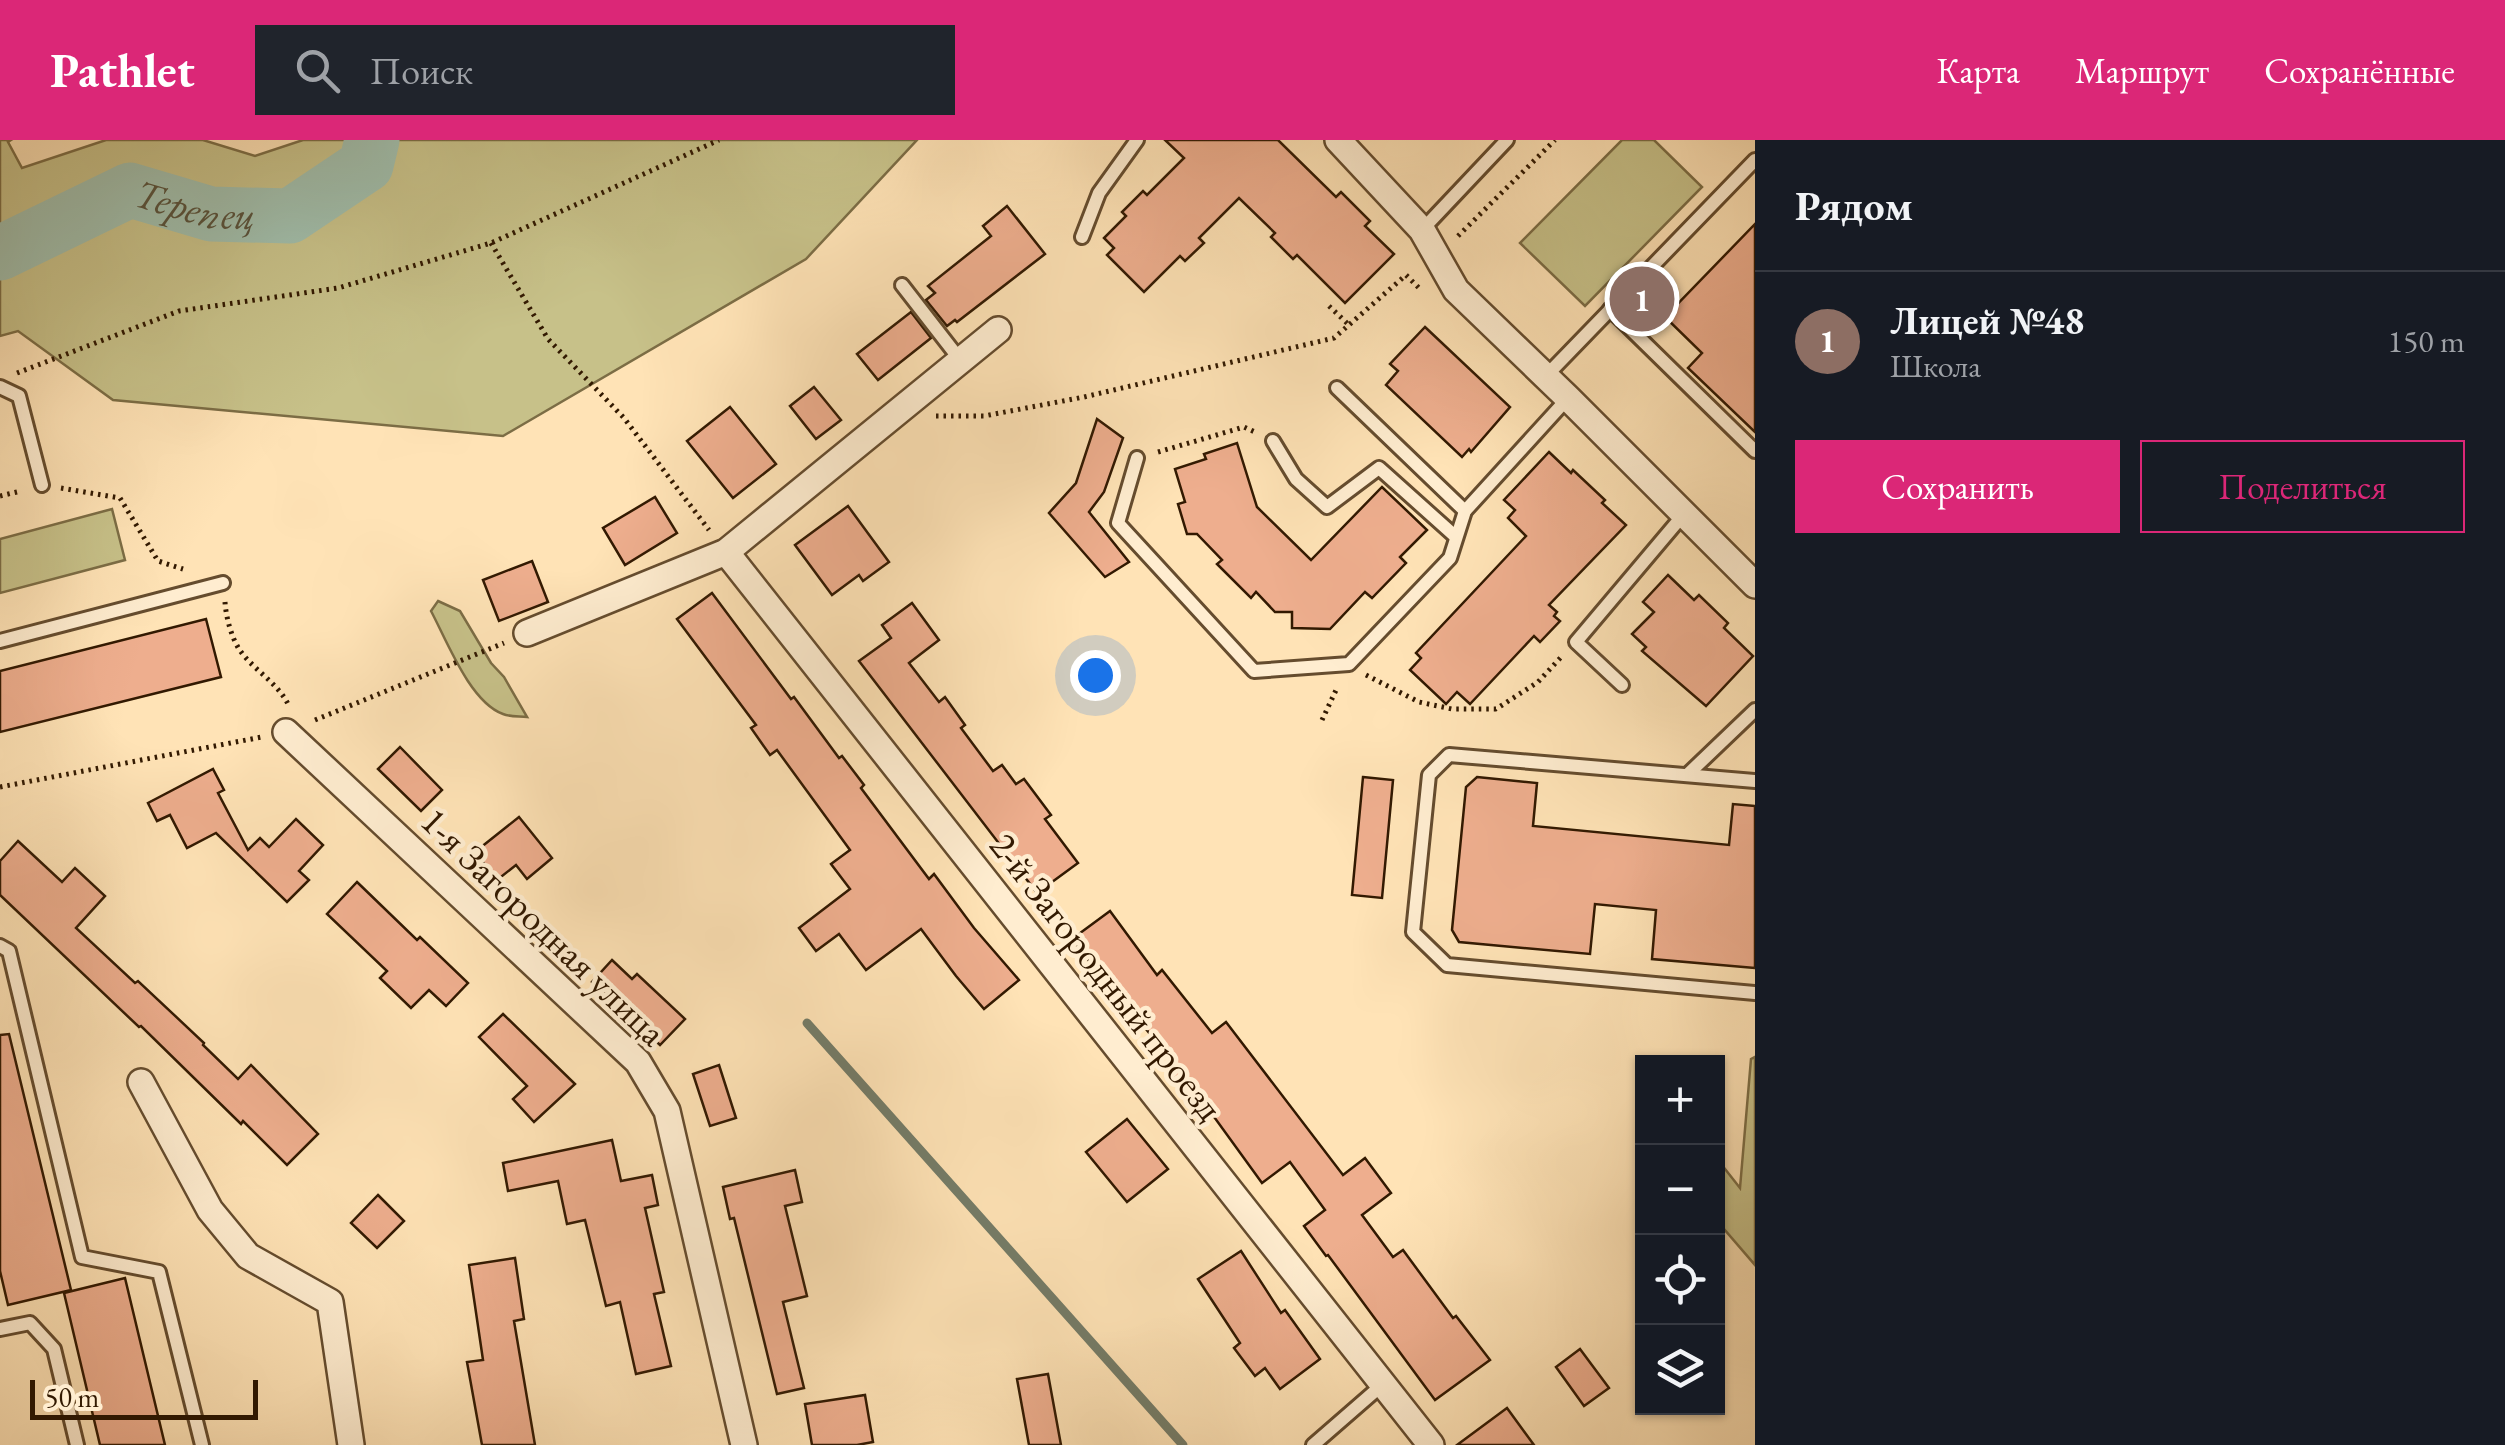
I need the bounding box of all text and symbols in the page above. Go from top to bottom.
search box [255,25,955,115]
text: Pathlet [50,39,195,101]
icon: search [290,43,345,98]
text: Поиск [370,46,473,95]
text: Карта [1936,48,2020,93]
text: Маршрут [2075,48,2209,93]
text: Сохранённые [2264,48,2455,93]
water label: Терепец [129,167,256,242]
text: Рядом [1795,178,1913,233]
pin: 1 [1610,262,1674,336]
text: Лицей №48 [1890,296,2084,345]
text: 1 [1819,320,1836,362]
text: 150 m [2388,320,2465,362]
text: Школа [1890,345,1981,387]
button: Сохранить [1795,440,2120,533]
button: Поделиться [2140,440,2465,533]
your location [1070,650,1121,701]
street label: 1-я Загородная улица [411,796,678,1056]
street label: 2-й Загородный проезд [979,822,1235,1130]
map controls [1635,1055,1725,1415]
button: + [1635,1055,1725,1145]
button: − [1635,1145,1725,1235]
button: locate [1635,1235,1725,1325]
button: layers [1635,1325,1725,1415]
scale bar [30,1375,258,1420]
text: 50 m [45,1379,99,1415]

